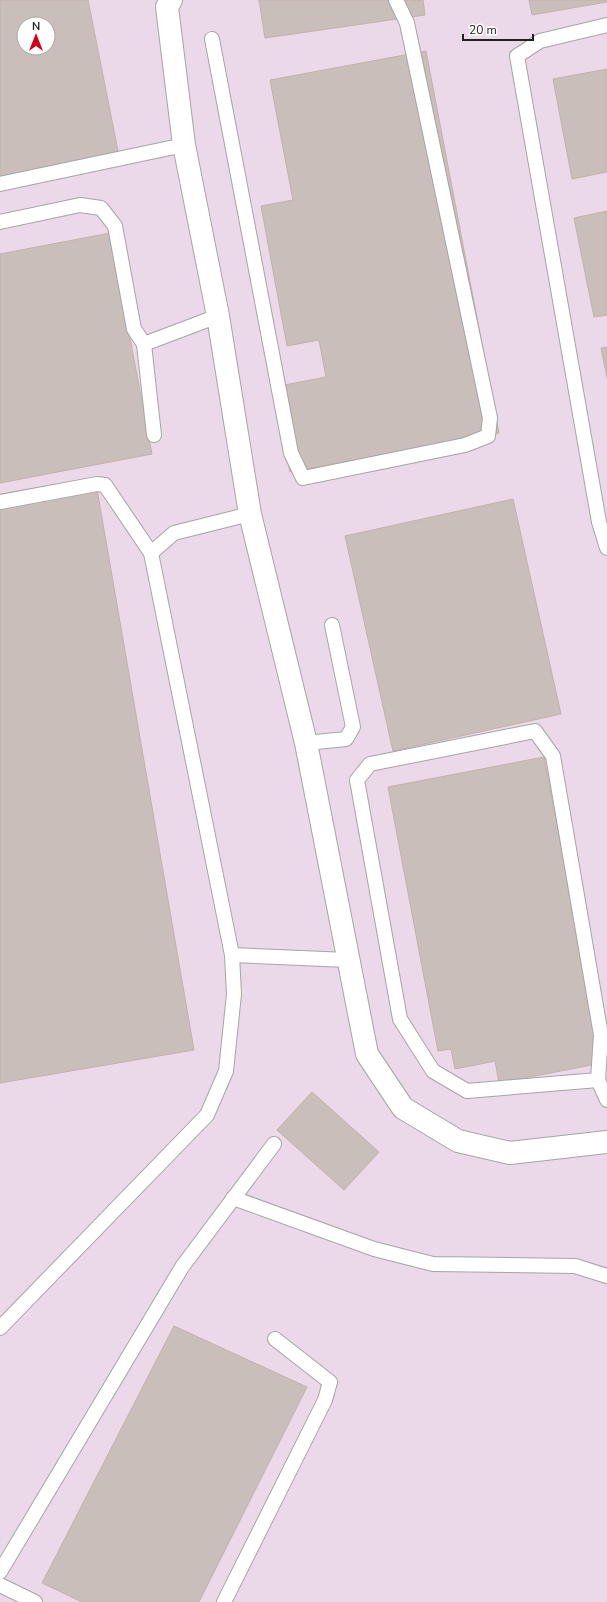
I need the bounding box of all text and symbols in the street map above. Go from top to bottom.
north arrow [16,16,56,56]
scale bar [463,16,533,42]
text: N [32,19,40,34]
text: 20 m [469,22,497,38]

